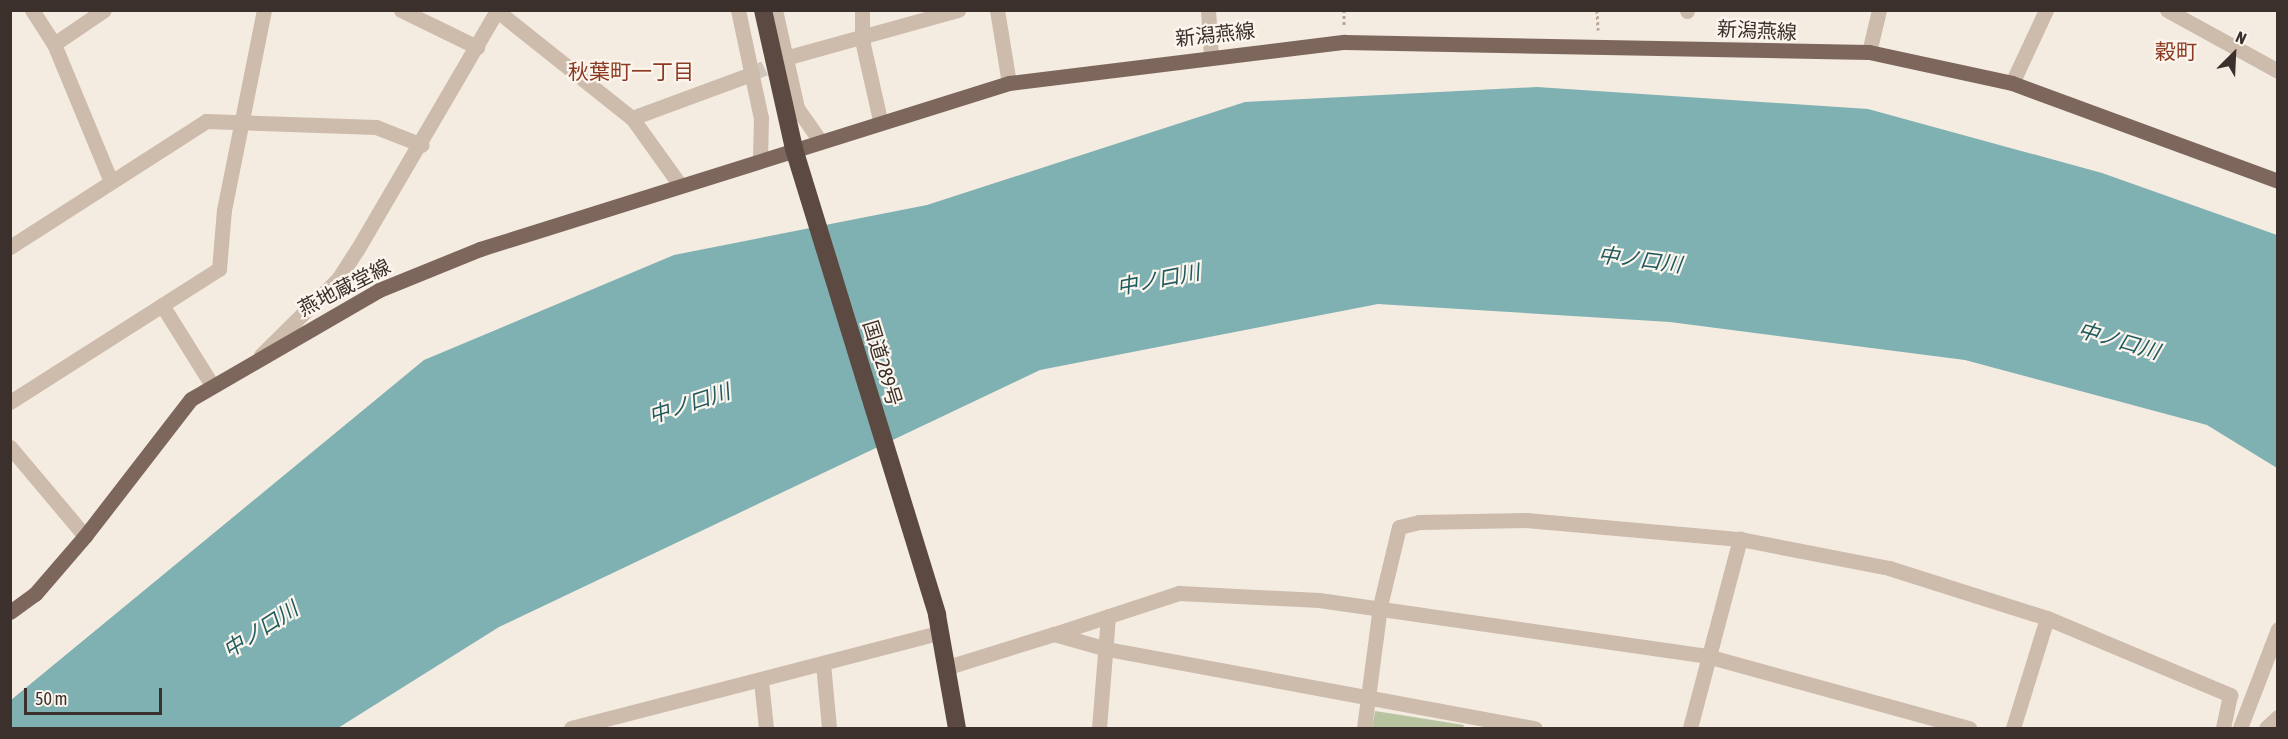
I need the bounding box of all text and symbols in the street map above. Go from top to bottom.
street label: 新潟燕線 [1716,16,1798,44]
street label: 新潟燕線 [1174,18,1256,50]
north arrow [2204,24,2264,84]
text: N [2233,27,2249,48]
district label: 穀町 [2155,38,2197,64]
district label: 秋葉町一丁目 [568,58,694,84]
water label: 中ノ口川 [1597,241,1683,277]
street label: 燕地蔵堂線 [294,254,394,320]
water label: 中ノ口川 [1114,259,1202,299]
water label: 中ノ口川 [2075,316,2163,364]
street label: 国道289号 [859,317,907,409]
water label: 中ノ口川 [645,378,733,428]
water label: 中ノ口川 [218,596,302,662]
scale bar [27,676,165,714]
text: 50 m [35,688,67,709]

